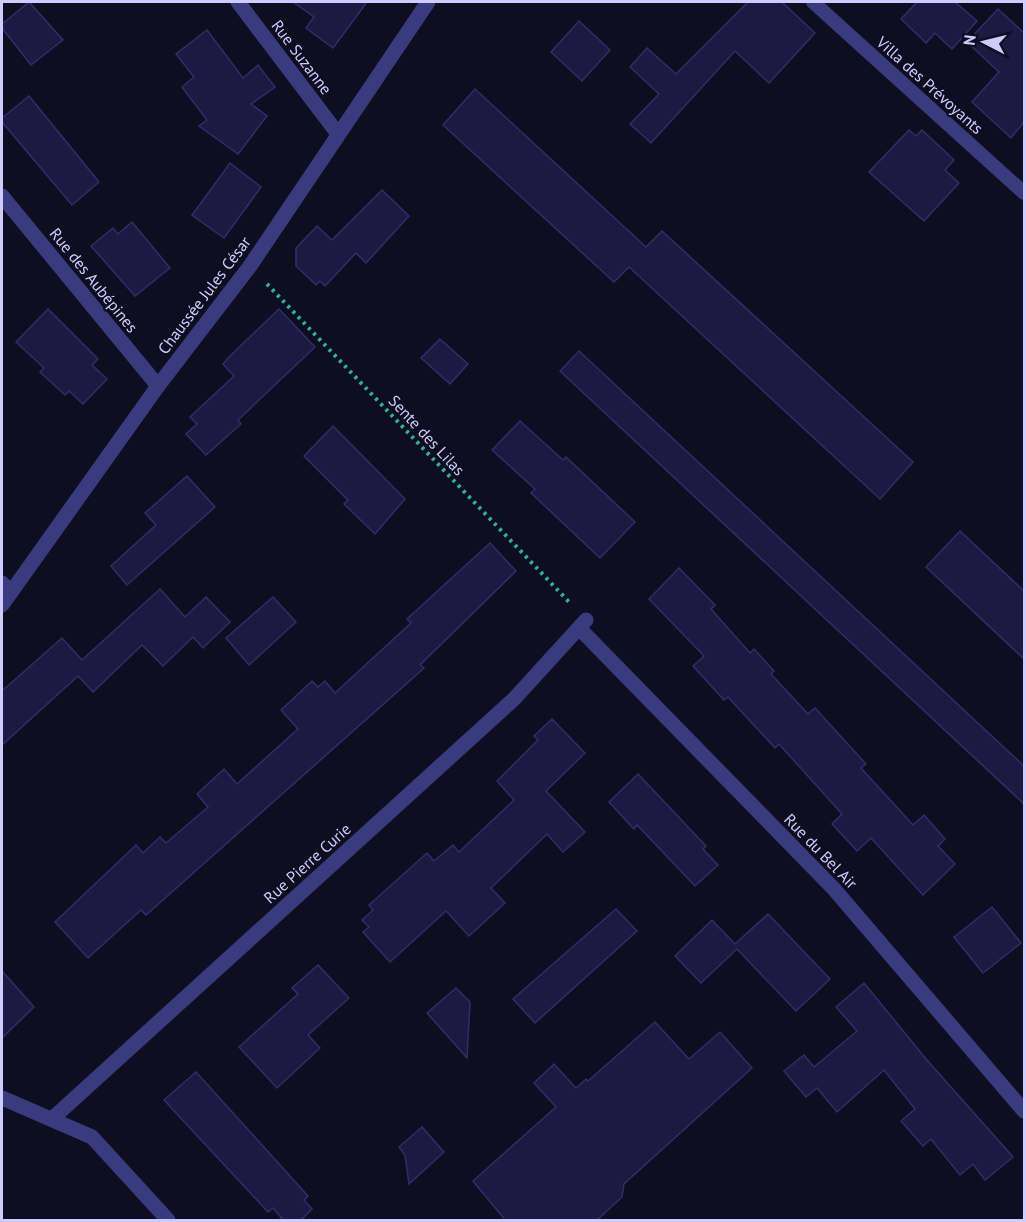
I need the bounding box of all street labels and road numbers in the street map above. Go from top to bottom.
street label: Rue Suzanne [267,16,337,98]
street label: Villa des Prévoyants [872,31,988,138]
street label: Rue des Aubépines [46,224,143,337]
street label: Chaussée Jules César [153,232,255,358]
street label: Sente des Lilas [385,391,469,480]
street label: Rue du Bel Air [780,809,862,893]
street label: Rue Pierre Curie [259,819,355,907]

